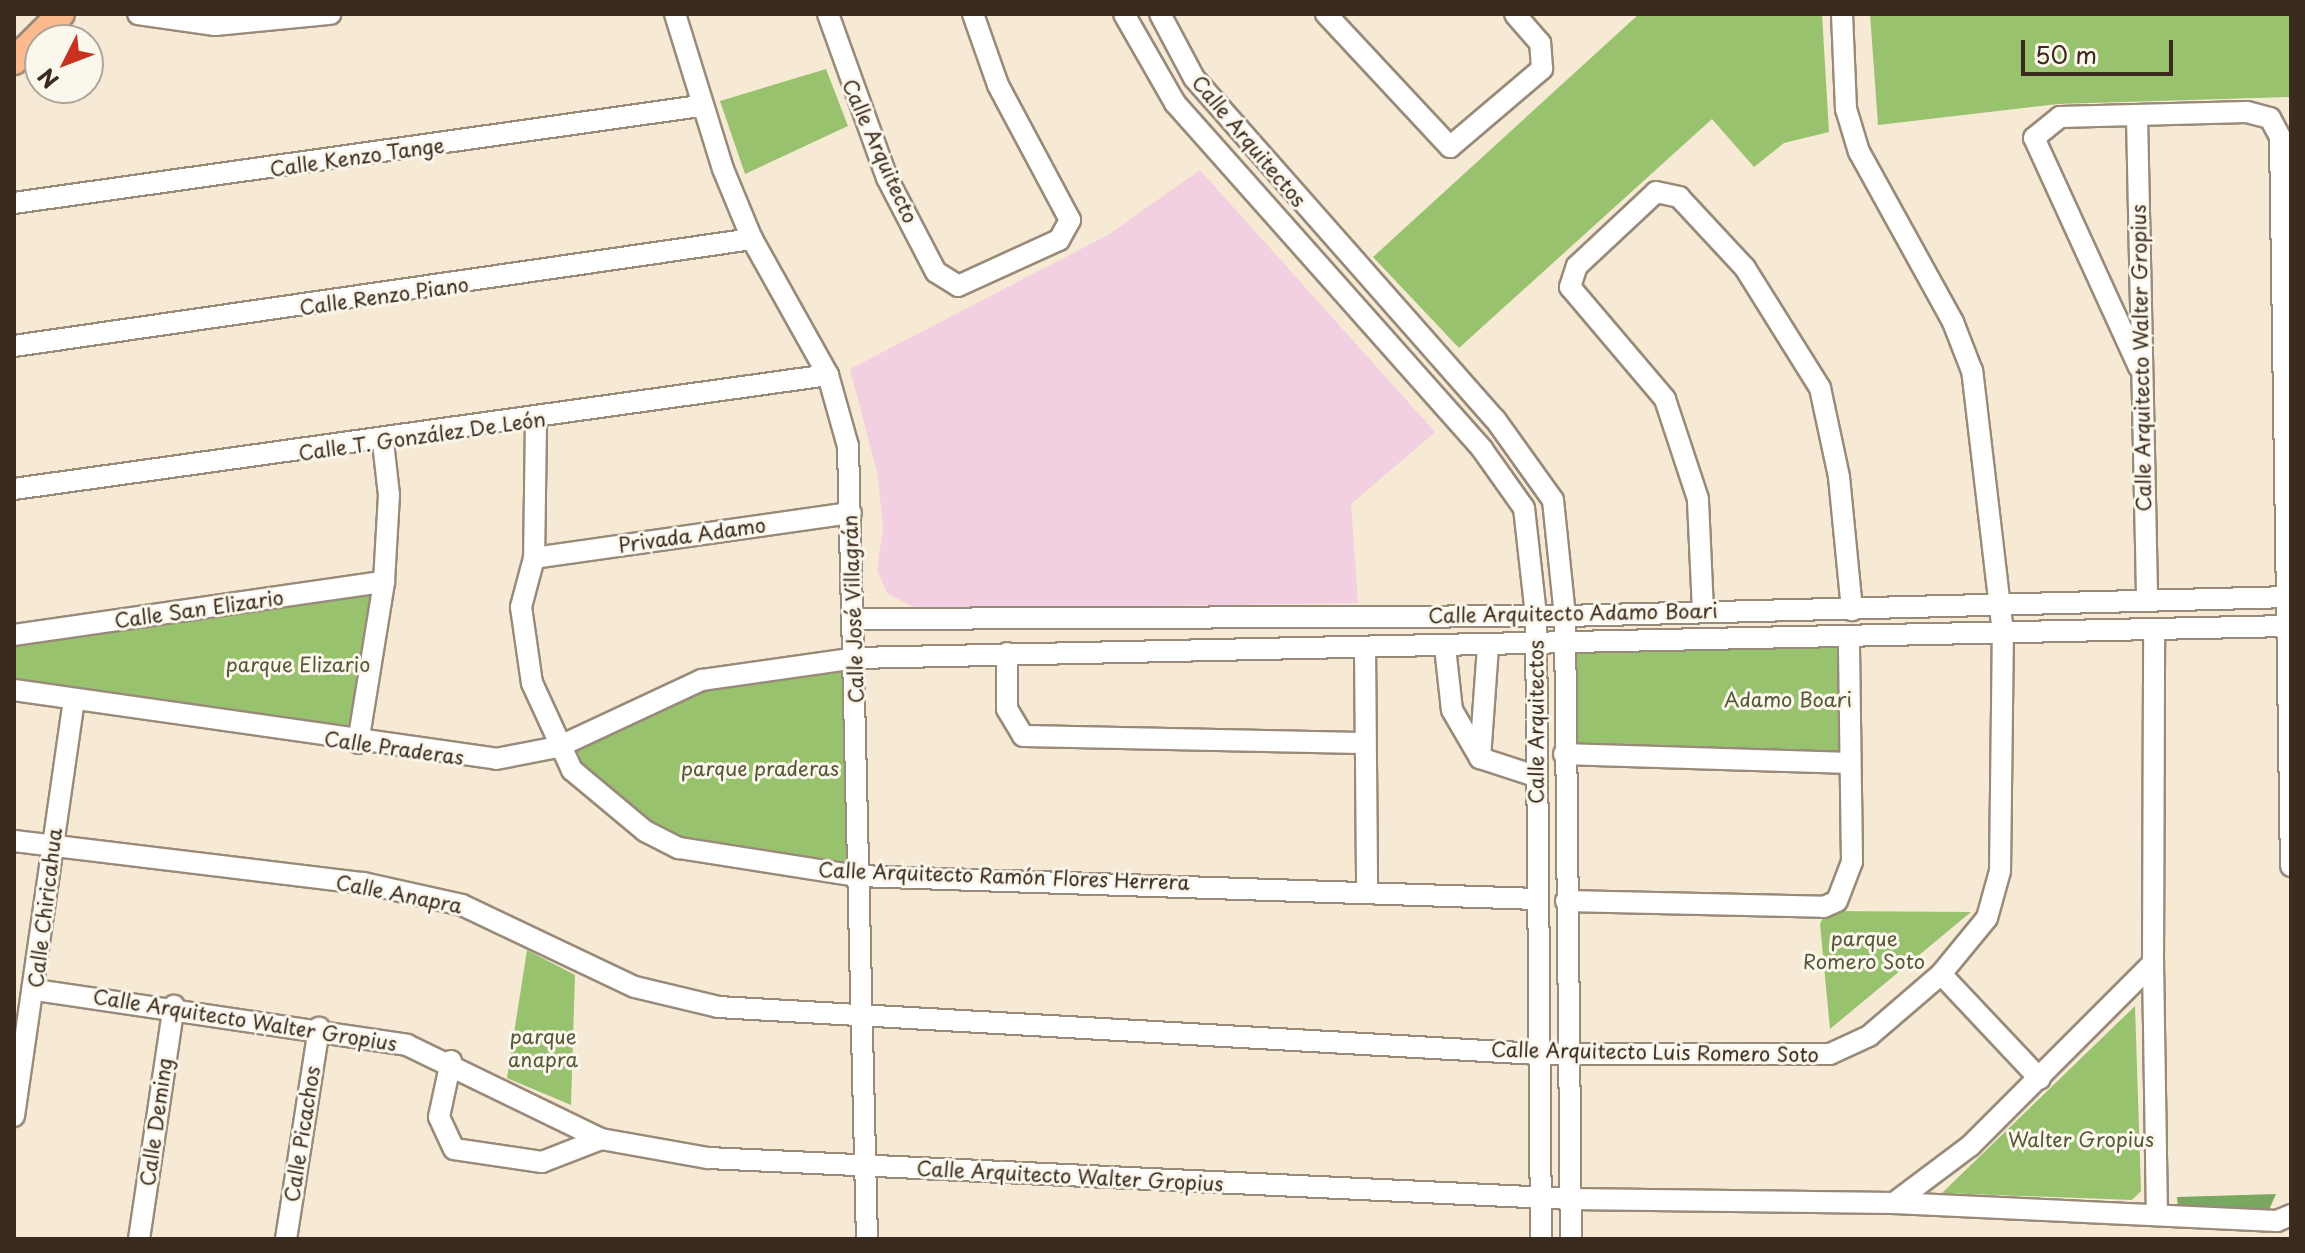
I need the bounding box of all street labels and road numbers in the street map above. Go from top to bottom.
street label: Calle Arquitectos [1187,70,1311,212]
street label: Calle Arquitecto [837,75,923,227]
street label: Calle Kenzo Tange [268,133,446,181]
street label: Calle Arquitecto Walter Gropius [2126,203,2156,513]
street label: Calle Renzo Piano [298,272,470,320]
street label: Calle T. González De León [296,407,548,465]
street label: Privada Adamo [617,513,767,557]
street label: Calle José Villagrán [838,513,868,705]
street label: Calle San Elizario [113,585,285,633]
street label: Calle Arquitecto Adamo Boari [1428,598,1718,628]
street label: Calle Arquitectos [1524,640,1548,804]
street label: Calle Praderas [322,726,466,770]
street label: Calle Chiricahua [23,826,67,990]
street label: Calle Arquitecto Ramón Flores Herrera [817,857,1191,895]
street label: Calle Anapra [333,870,465,918]
street label: Calle Arquitecto Walter Gropius [90,984,400,1056]
street label: Calle Arquitecto Luis Romero Soto [1491,1037,1819,1067]
street label: Calle Deming [135,1057,177,1187]
street label: Calle Picachos [279,1064,325,1204]
street label: Calle Arquitecto Walter Gropius [915,1156,1225,1196]

